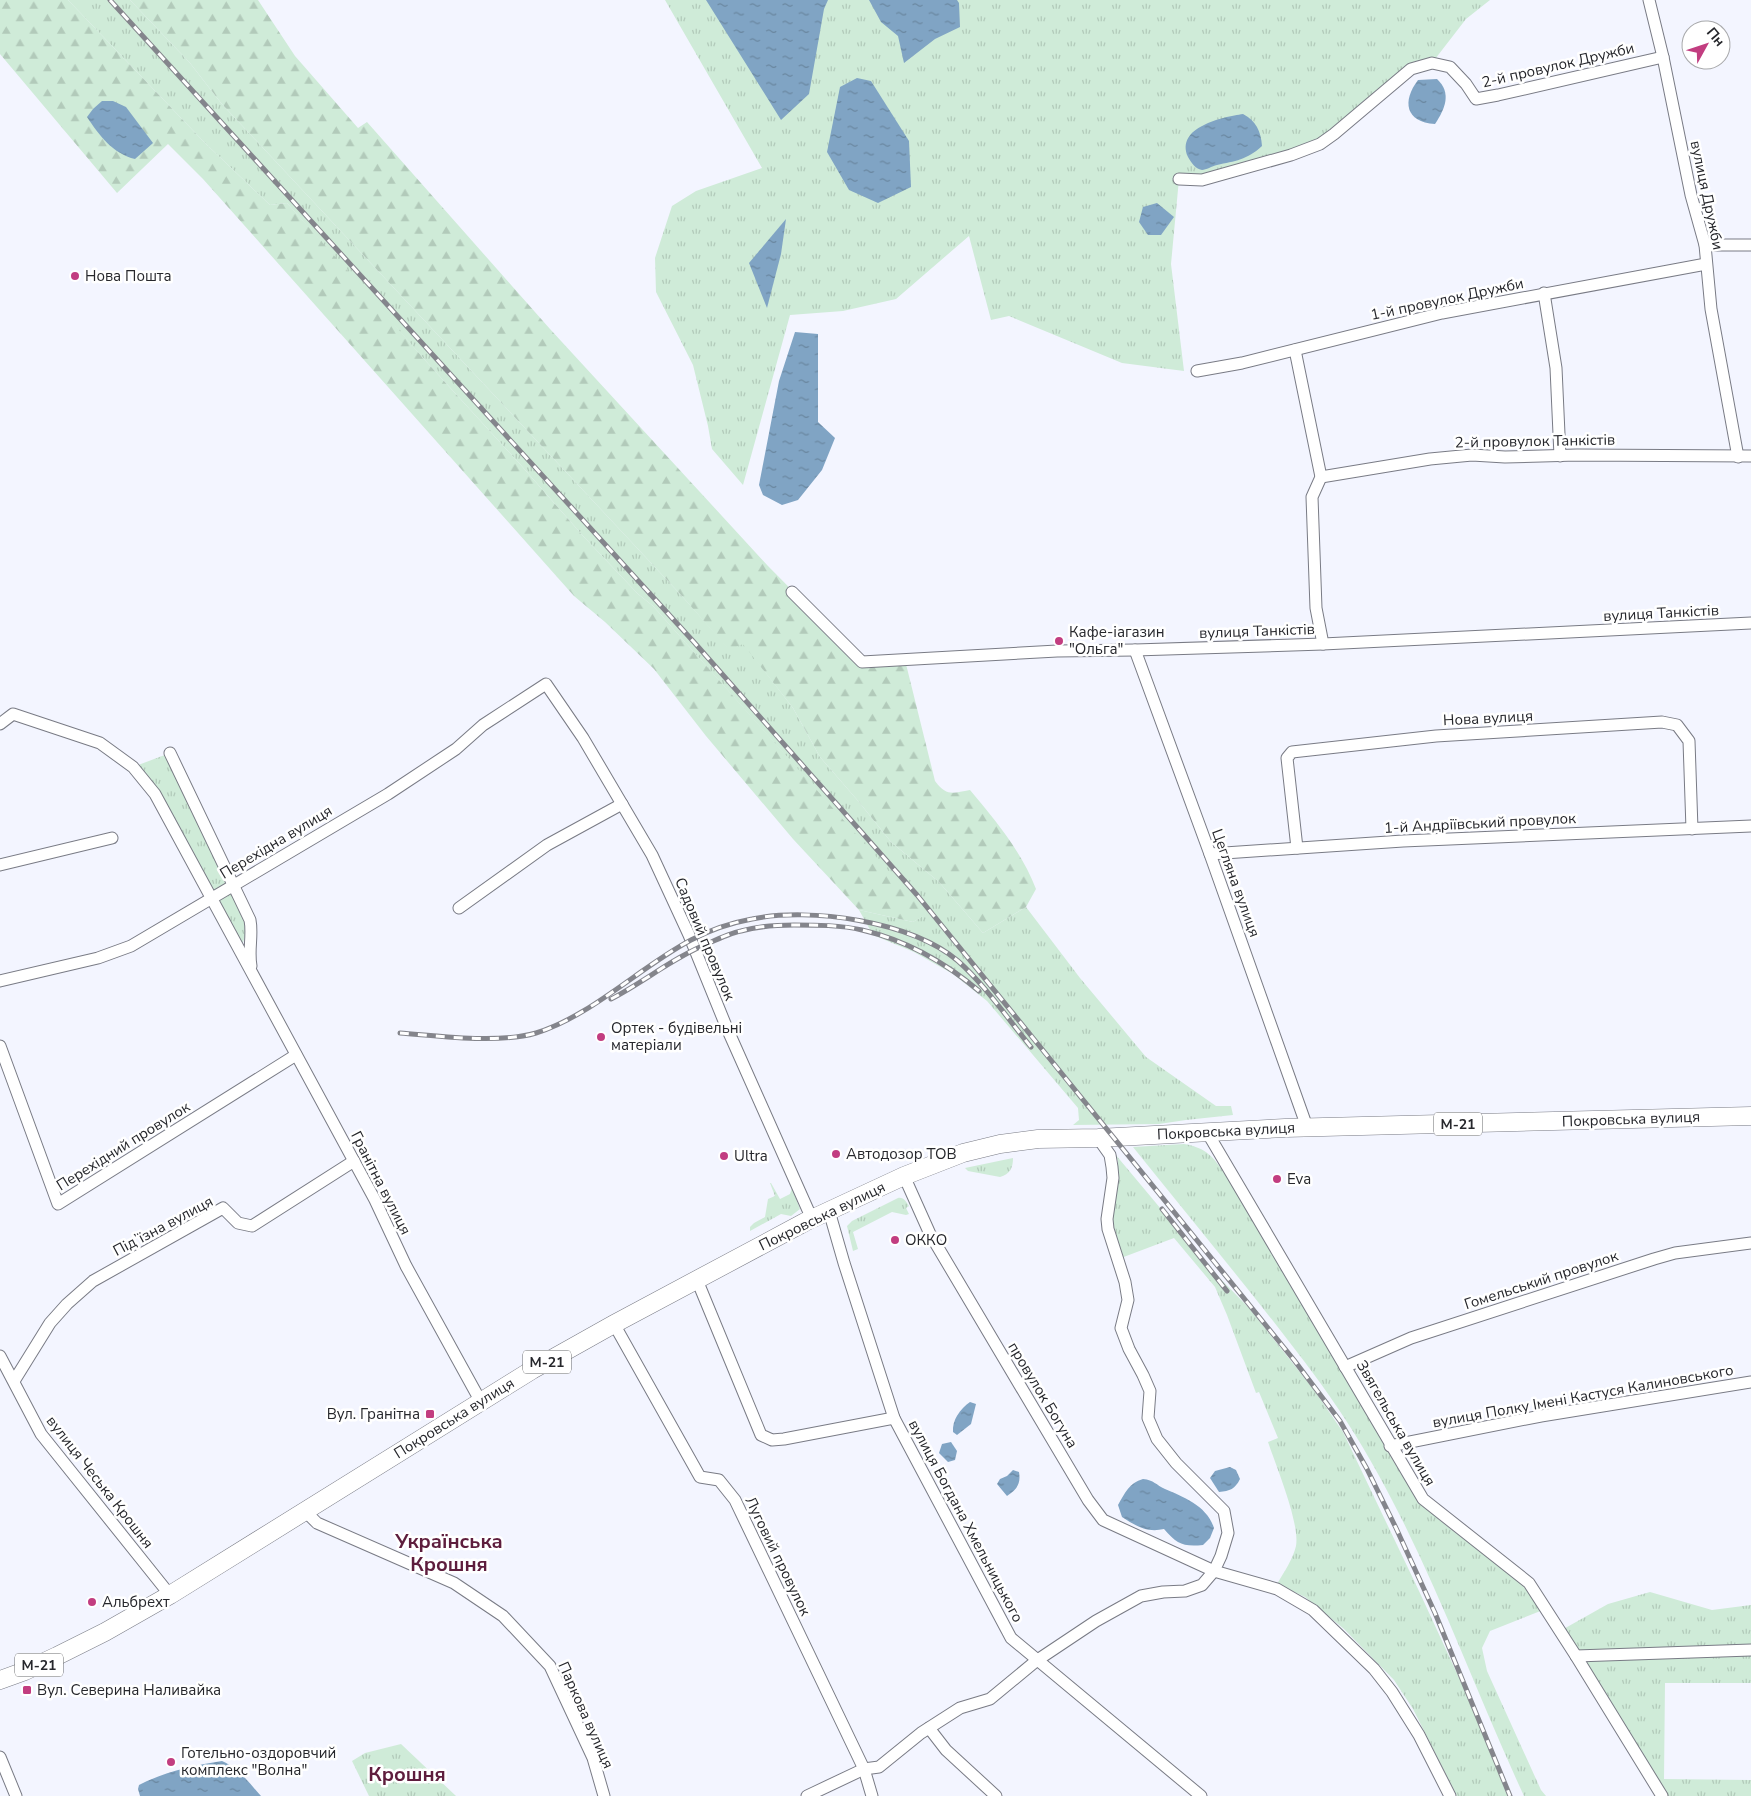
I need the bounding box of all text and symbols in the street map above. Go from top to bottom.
north arrow [1681,20,1731,70]
text: Пн [1702,23,1729,50]
street label: 2-й провулок Дружби [1480,38,1636,92]
street label: вулиця Дружби [1686,139,1728,251]
place label: Нова Пошта [85,266,172,286]
marker: Нова Пошта [69,270,81,282]
street label: 1-й провулок Дружби [1369,273,1525,325]
street label: 2-й провулок Танкістів [1455,430,1615,452]
street label: вулиця Танкістів [1603,600,1719,626]
street label: вулиця Танкістів [1199,619,1315,643]
place label: Кафе-іагазин "Ольга" [1069,622,1165,659]
marker: Кафе-іагазин "Ольга" [1053,635,1065,647]
street label: Нова вулиця [1442,706,1534,730]
street label: Перехідна вулиця [216,801,336,883]
street label: 1-й Андріївський провулок [1384,808,1577,838]
street label: Цегляна вулиця [1207,826,1265,940]
street label: Садовий провулок [670,874,740,1004]
place label: Ортек - будівельні матеріали [611,1018,742,1055]
marker: Ортек - будівельні матеріали [595,1031,607,1043]
street label: Перехідний провулок [52,1097,194,1195]
street label: Покровська вулиця [1562,1107,1700,1131]
road number: М-21 [1434,1112,1482,1136]
street label: Покровська вулиця [1156,1117,1296,1145]
street label: Гранітна вулиця [346,1128,416,1238]
place label: Автодозор ТОВ [846,1144,957,1164]
place label: Ultra [734,1146,768,1166]
marker: Автодозор ТОВ [830,1148,842,1160]
marker: Ultra [718,1150,730,1162]
place label: Eva [1287,1169,1311,1189]
marker: Eva [1271,1173,1283,1185]
street label: Покровська вулиця [755,1177,889,1255]
street label: Підʼїзна вулиця [109,1191,217,1261]
place label: ОККО [905,1230,947,1250]
marker: ОККО [889,1234,901,1246]
street label: Гомельський провулок [1462,1246,1621,1314]
street label: провулок Богуна [1003,1338,1083,1452]
road number: М-21 [523,1350,571,1374]
street label: Звягельська вулиця [1352,1356,1440,1490]
street label: вулиця Полку Імені Кастуся Калиновського [1431,1360,1735,1432]
street label: Покровська вулиця [390,1373,518,1463]
place label: Вул. Гранітна [327,1404,420,1424]
marker: Вул. Гранітна [424,1408,436,1420]
street label: вулиця Чеська Крошня [42,1412,158,1552]
street label: вулиця Богдана Хмельницького [904,1416,1028,1626]
street label: Луговий провулок [740,1493,816,1619]
district label: Українська Крошня [394,1528,503,1578]
place label: Альбрехт [102,1592,170,1612]
marker: Альбрехт [86,1596,98,1608]
road number: М-21 [15,1654,63,1676]
street label: Паркова вулиця [553,1658,619,1772]
place label: Вул. Северина Наливайка [37,1680,221,1700]
marker: Вул. Северина Наливайка [21,1684,33,1696]
place label: Готельно-оздоровчий комплекс "Волна" [181,1743,336,1780]
marker: Готельно-оздоровчий комплекс "Волна" [165,1756,177,1768]
district label: Крошня [368,1761,446,1788]

